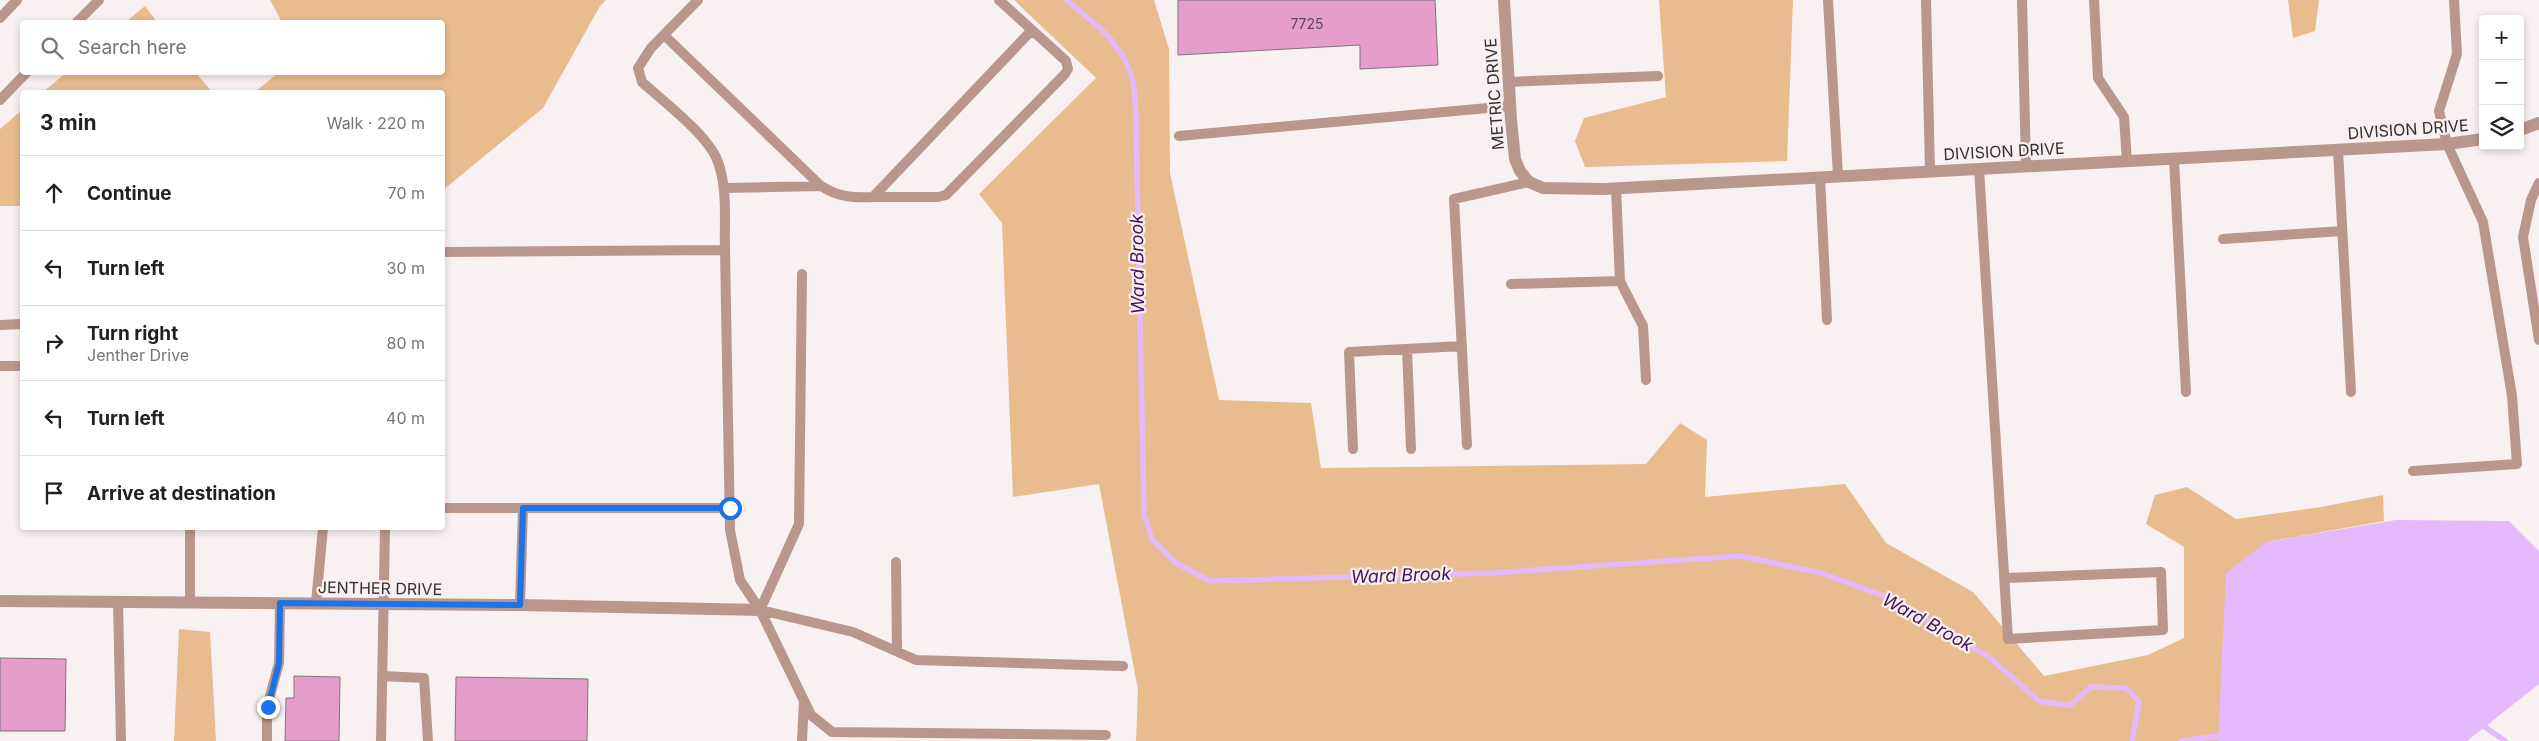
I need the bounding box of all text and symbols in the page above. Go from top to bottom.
house number: 7725 [1290,15,1324,32]
map controls [2479,15,2524,150]
button: + [2479,15,2524,60]
search box [20,20,445,75]
icon: search [38,34,66,62]
text: Search here [78,36,187,59]
street label: METRIC DRIVE [1480,37,1508,151]
button: − [2479,60,2524,105]
button: layers [2479,105,2524,150]
text: 3 min [40,110,96,135]
text: Walk · 220 m [327,113,425,133]
street label: DIVISION DRIVE [2347,115,2469,143]
street label: DIVISION DRIVE [1943,138,2065,164]
icon: ahead [40,179,68,207]
text: Continue [87,182,172,205]
text: 70 m [388,183,425,203]
water label: Ward Brook [1126,213,1148,314]
icon: left [40,254,68,282]
text: Turn left [87,257,165,280]
text: 30 m [387,258,425,278]
text: Turn right [87,322,178,345]
icon: right [40,329,68,357]
text: 80 m [386,333,425,353]
text: Jenther Drive [87,345,189,365]
icon: left [40,404,68,432]
text: Turn left [87,407,165,430]
text: 40 m [386,408,425,428]
icon: arrive [40,479,68,507]
text: Arrive at destination [87,482,276,505]
route start [719,497,742,520]
water label: Ward Brook [1351,563,1453,587]
street label: JENTHER DRIVE [318,577,442,599]
water label: Ward Brook [1879,589,1978,656]
route end [257,696,280,719]

